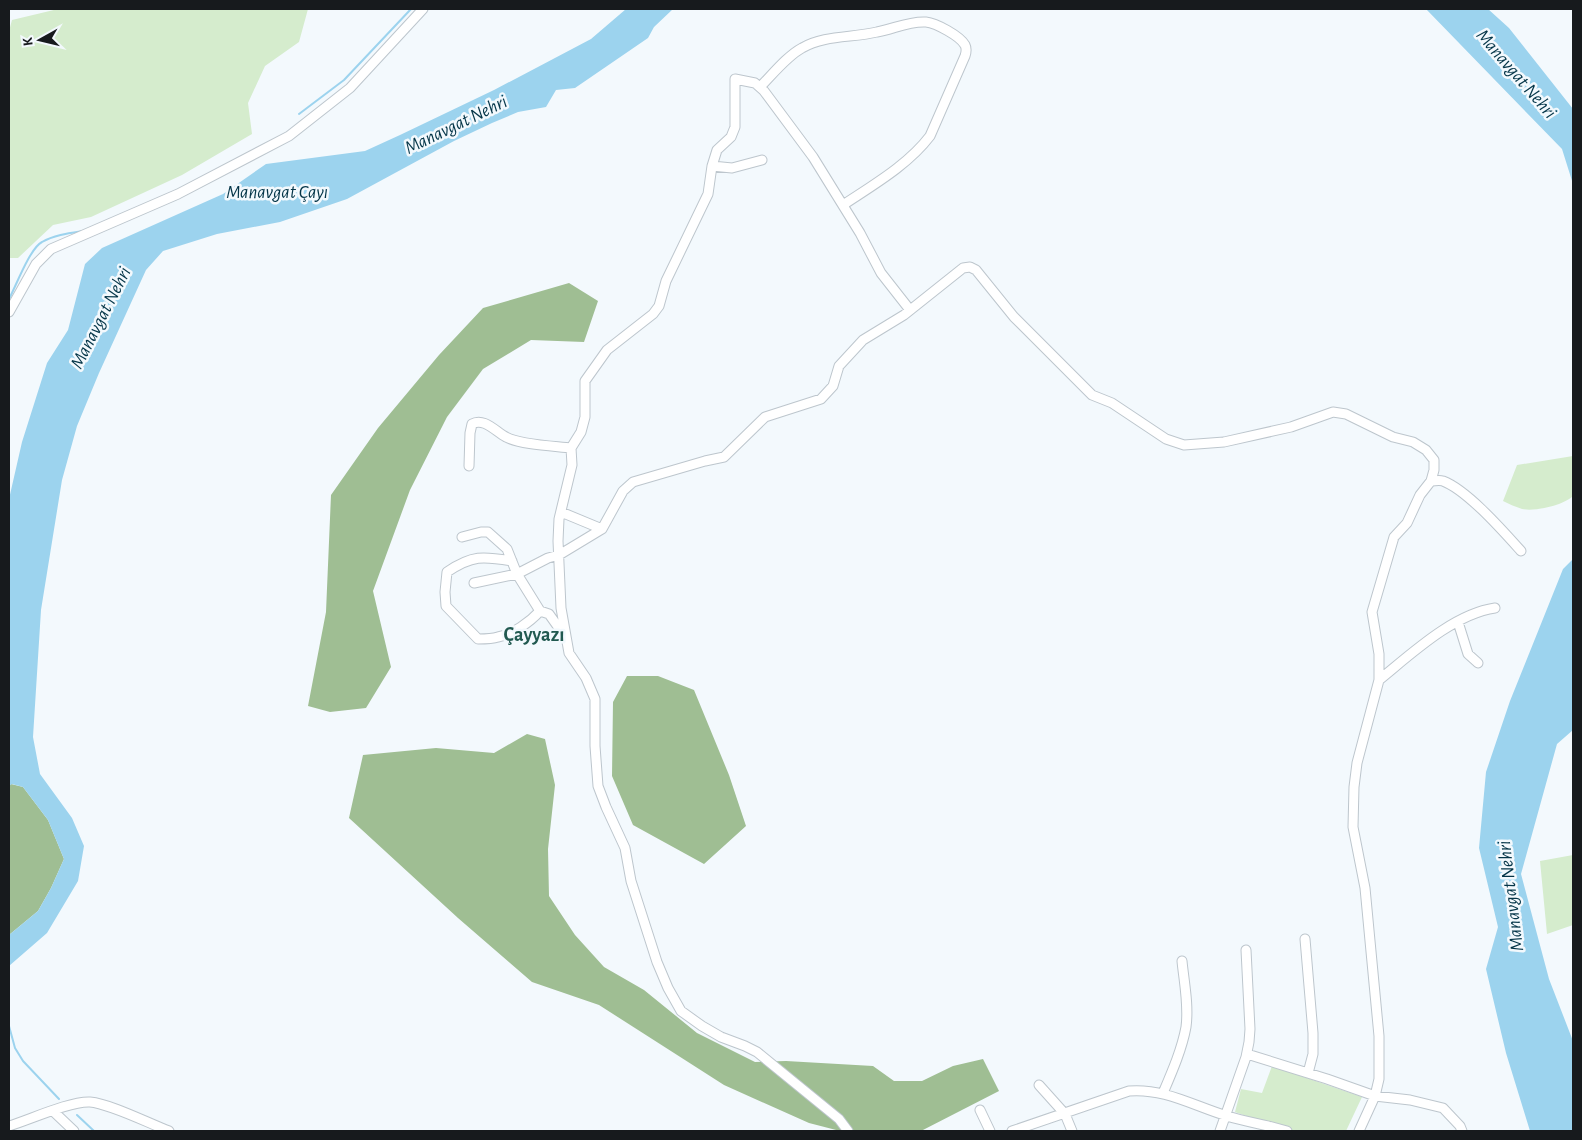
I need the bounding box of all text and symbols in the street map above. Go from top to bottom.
north arrow [15,15,65,65]
water label: Manavgat Nehri [1472,26,1560,122]
text: K [21,36,36,47]
water label: Manavgat Nehri [402,92,510,158]
water label: Manavgat Çayı [226,183,328,202]
water label: Manavgat Nehri [67,264,135,372]
district label: Çayyazı [504,625,564,645]
water label: Manavgat Nehri [1495,840,1527,952]

